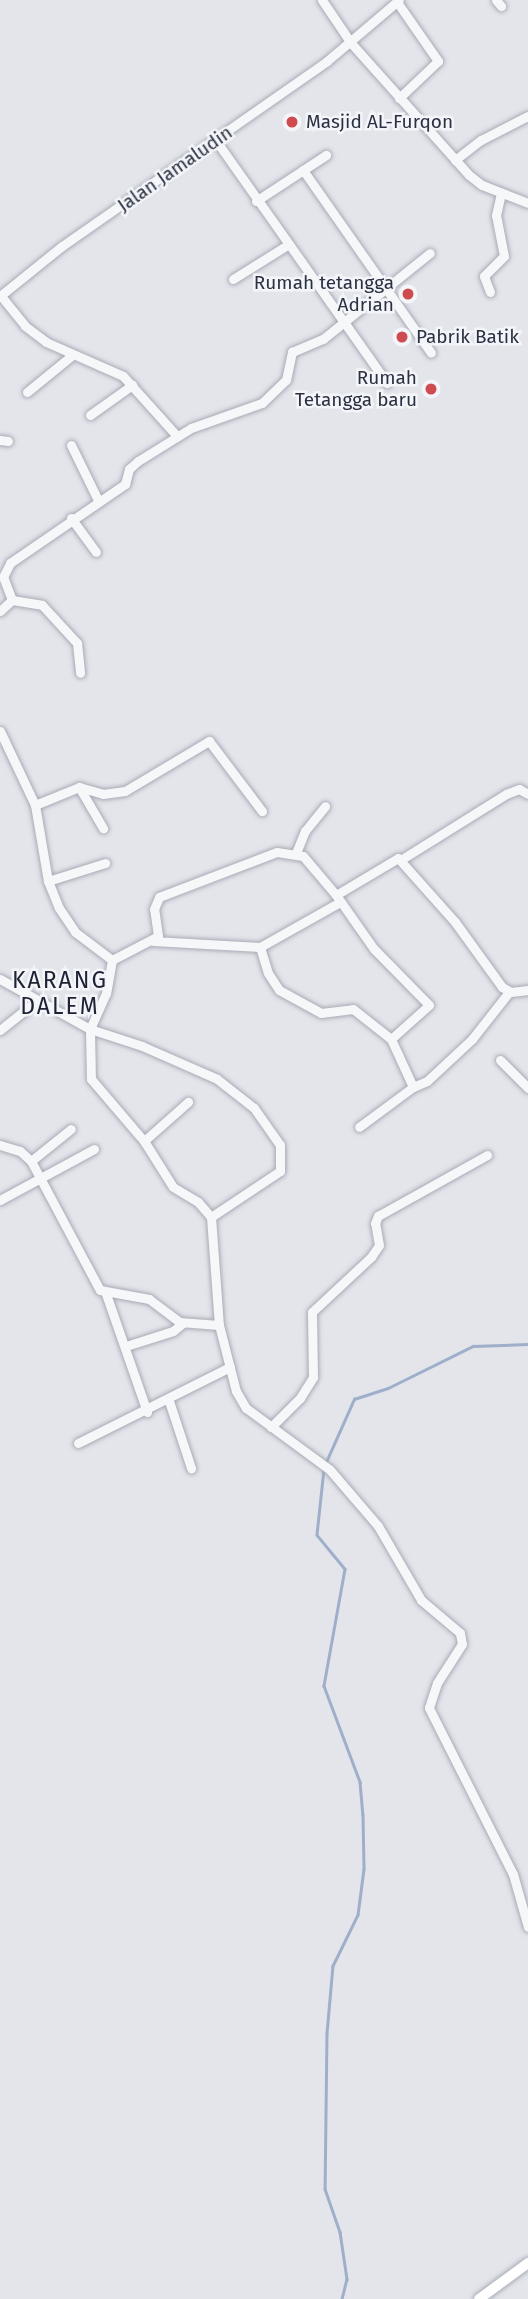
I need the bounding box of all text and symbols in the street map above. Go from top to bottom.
place label: Masjid AL-Furqon [306,111,453,133]
marker: Masjid AL-Furqon [284,114,300,130]
street label: Jalan Jamaludin [113,121,237,217]
place label: Rumah tetangga Adrian [254,272,394,316]
marker: Rumah tetangga Adrian [400,286,416,302]
place label: Pabrik Batik [416,326,519,348]
marker: Pabrik Batik [394,329,410,345]
place label: Rumah Tetangga baru [295,367,417,411]
marker: Rumah Tetangga baru [423,381,439,397]
district label: KARANG DALEM [13,966,107,1020]

